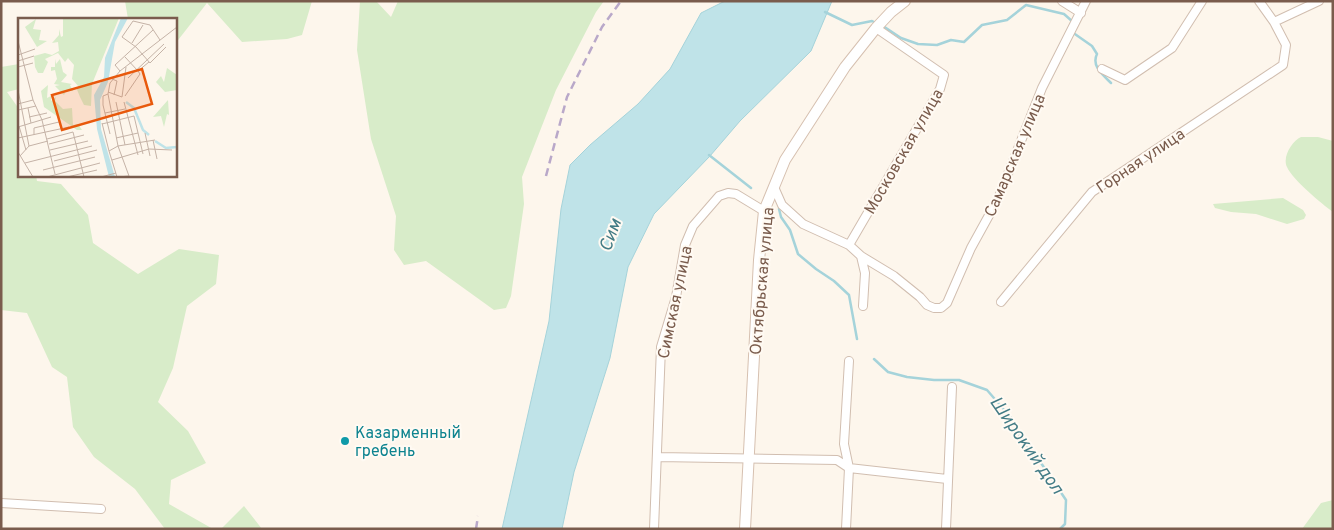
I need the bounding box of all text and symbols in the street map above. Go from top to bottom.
inset map [18,18,176,176]
street label: Московская улица [861,86,949,218]
street label: Самарская улица [981,91,1051,220]
street label: Горная улица [1093,125,1189,199]
street label: Октябрьская улица [747,206,779,356]
water label: Сим [595,215,628,255]
street label: Симская улица [654,244,698,361]
water label: Широкий дол [983,392,1068,500]
place label: Казарменный гребень [355,424,461,462]
marker: Казарменный гребень [339,435,351,447]

